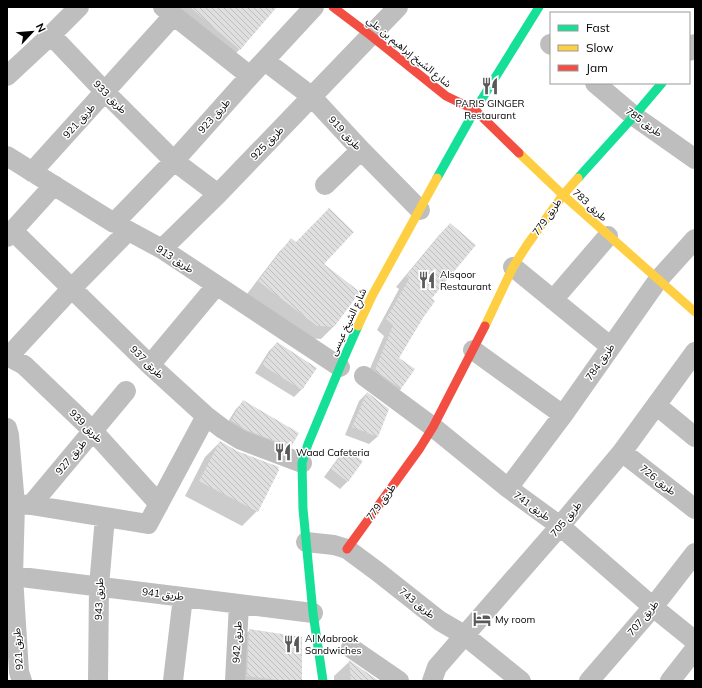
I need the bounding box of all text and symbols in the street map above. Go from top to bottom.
north arrow [12,12,52,52]
legend [550,12,690,84]
street label: شارع الشيخ إبراهيم بن علي [363,14,454,91]
text: Fast [586,20,610,35]
text: N [33,21,49,34]
text: Slow [586,40,614,55]
text: Jam [586,60,608,75]
restaurant icon: PARIS GINGER Restaurant [480,76,500,96]
street label: طريق 933 [91,78,130,117]
street label: طريق 923 [195,96,233,136]
place label: PARIS GINGER Restaurant [456,97,525,122]
street label: طريق 921 [60,101,98,141]
street label: طريق 785 [623,104,665,140]
street label: طريق 919 [326,113,364,153]
street label: طريق 925 [248,123,286,163]
street label: طريق 783 [570,186,610,224]
street label: طريق 779 [530,196,565,238]
street label: طريق 913 [154,242,196,276]
place label: Alsqoor Restaurant [440,268,492,293]
restaurant icon: Alsqoor Restaurant [417,270,437,290]
street label: شارع الشيخ عيسى [327,286,370,358]
street label: طريق 784 [583,341,618,383]
street label: طريق 937 [127,343,167,381]
street label: طريق 939 [67,407,106,446]
street label: طريق 927 [52,437,90,477]
restaurant icon: Waad Cafeteria [273,442,293,462]
place label: Waad Cafeteria [296,446,369,459]
street label: طريق 726 [637,462,679,498]
street label: طريق 779 [363,481,399,523]
street label: طريق 741 [511,488,553,524]
street label: طريق 705 [547,499,585,539]
street label: طريق 943 [92,578,106,620]
street label: طريق 941 [141,585,185,603]
street label: طريق 743 [397,585,438,621]
street label: طريق 707 [624,598,662,638]
hotel icon: My room [472,609,492,629]
place label: My room [495,613,535,626]
street label: طريق 942 [229,620,245,663]
street label: طريق 921 [10,627,26,670]
place label: Al Mabrook Sandwiches [305,632,361,657]
restaurant icon: Al Mabrook Sandwiches [282,634,302,654]

